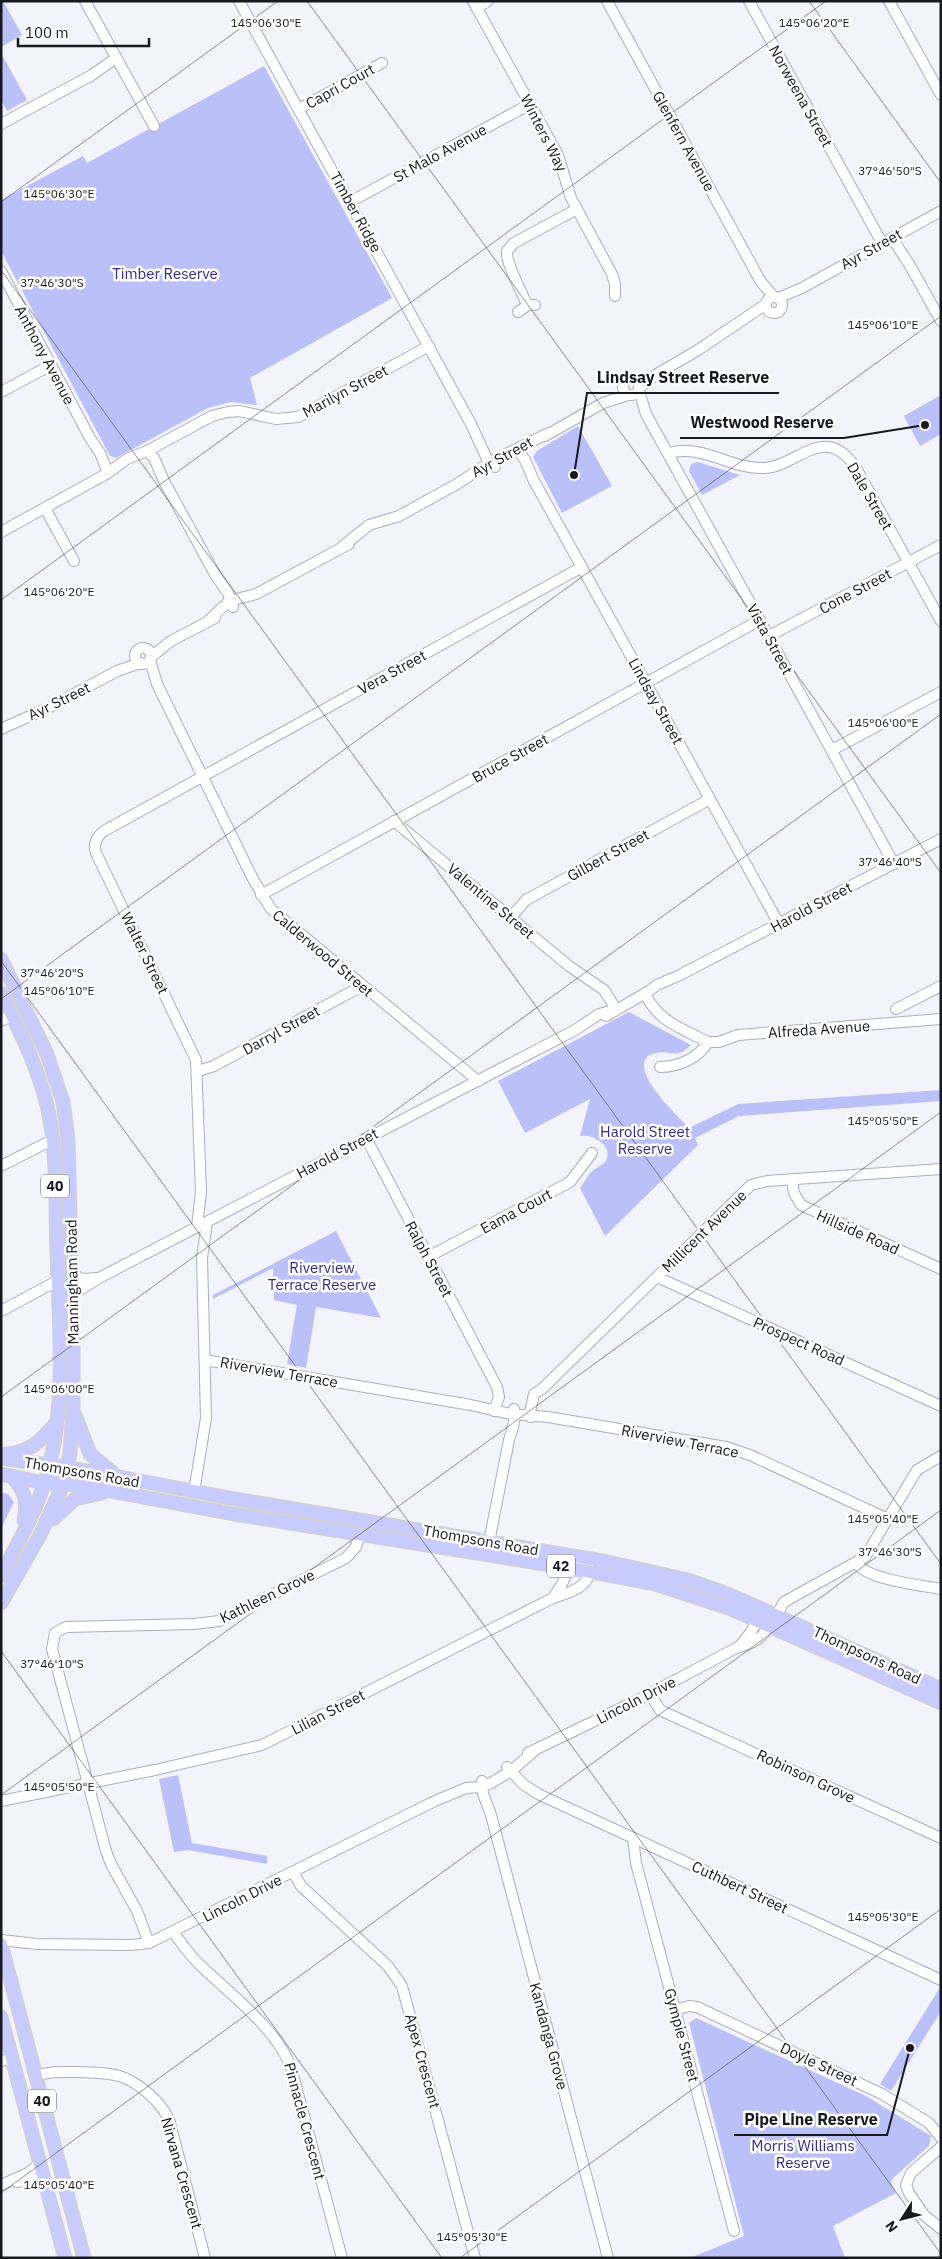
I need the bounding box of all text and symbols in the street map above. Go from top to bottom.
scale bar [18,15,149,47]
text: 145°06'30"E [231,15,301,30]
text: 145°06'20"E [779,15,849,30]
text: 100 m [25,23,69,42]
street label: Norweena Street [765,42,837,150]
street label: Capri Court [302,59,378,113]
street label: Glenfern Avenue [649,87,719,195]
street label: Winters Way [516,91,572,175]
street label: St Malo Avenue [390,120,490,186]
text: 37°46'50"S [858,163,922,178]
street label: Timber Ridge [326,168,386,256]
text: 145°06'30"E [24,186,94,201]
street label: Ayr Street [837,224,905,274]
park label: Timber Reserve [112,264,218,283]
text: 37°46'30"S [20,275,84,290]
street label: Anthony Avenue [11,302,79,408]
text: 145°06'10"E [848,317,918,332]
street label: Marilyn Street [299,361,391,421]
callout: Lindsay Street Reserve [587,362,779,393]
text: Lindsay Street Reserve [597,367,769,387]
callout: Westwood Reserve [680,407,844,438]
text: Westwood Reserve [690,412,834,432]
street label: Ayr Street [468,432,536,482]
street label: Dale Street [843,459,897,533]
street label: Cone Street [816,564,894,618]
text: 145°06'20"E [24,584,94,599]
street label: Vista Street [743,600,797,678]
street label: Vera Street [355,645,429,699]
street label: Lindsay Street [624,654,688,748]
street label: Ayr Street [25,678,93,724]
text: 145°06'00"E [848,715,918,730]
street label: Bruce Street [469,729,551,787]
street label: Gilbert Street [564,825,652,885]
text: 37°46'40"S [858,854,922,869]
street label: Valentine Street [444,859,538,943]
street label: Harold Street [767,878,855,936]
street label: Calderwood Street [269,905,377,1001]
street label: Walter Street [117,909,173,997]
text: 37°46'20"S [20,965,84,980]
text: 145°06'10"E [24,983,94,998]
street label: Darryl Street [239,1001,323,1059]
street label: Alfreda Avenue [767,1016,871,1042]
text: 145°05'50"E [848,1113,918,1128]
park label: Harold Street Reserve [600,1122,690,1158]
street label: Harold Street [293,1124,381,1182]
road number: 40 [41,1174,69,1198]
street label: Eama Court [477,1184,555,1238]
street label: Millicent Avenue [658,1186,750,1276]
street label: Hillside Road [814,1205,902,1259]
street label: Ralph Street [401,1218,457,1300]
street label: Manningham Road [61,1219,83,1345]
park label: Riverview Terrace Reserve [268,1258,376,1294]
street label: Prospect Road [750,1312,848,1370]
street label: Riverview Terrace [219,1352,339,1392]
text: 145°06'00"E [24,1381,94,1396]
street label: Riverview Terrace [620,1420,740,1462]
street label: Thompsons Road [23,1452,141,1492]
text: 145°05'40"E [848,1511,918,1526]
street label: Thompsons Road [422,1520,540,1560]
text: 37°46'30"S [858,1544,922,1559]
road number: 42 [547,1554,575,1578]
street label: Kathleen Grove [216,1565,318,1627]
street label: Thompsons Road [810,1622,924,1688]
text: 37°46'10"S [20,1656,84,1671]
street label: Lincoln Drive [593,1672,679,1728]
street label: Lilian Street [288,1685,368,1739]
street label: Robinson Grove [754,1745,858,1807]
text: 145°05'50"E [24,1779,94,1794]
street label: Cuthbert Street [689,1856,791,1918]
street label: Lincoln Drive [199,1870,285,1926]
text: 145°05'30"E [848,1909,918,1924]
street label: Kandanga Grove [526,1980,572,2092]
street label: Gympie Street [660,1986,704,2084]
street label: Apex Crescent [401,2012,445,2110]
street label: Doyle Street [777,2038,861,2090]
street label: Pinnacle Crescent [280,2060,330,2182]
road number: 40 [28,2090,56,2112]
callout: Pipe Line Reserve [734,2104,887,2135]
text: Pipe Line Reserve [744,2109,878,2129]
street label: Nirvana Crescent [157,2115,207,2231]
park label: Morris Williams Reserve [751,2136,855,2172]
text: 145°05'40"E [24,2177,94,2192]
north arrow [877,2194,927,2244]
text: N [881,2217,902,2236]
text: 145°05'30"E [437,2229,507,2244]

